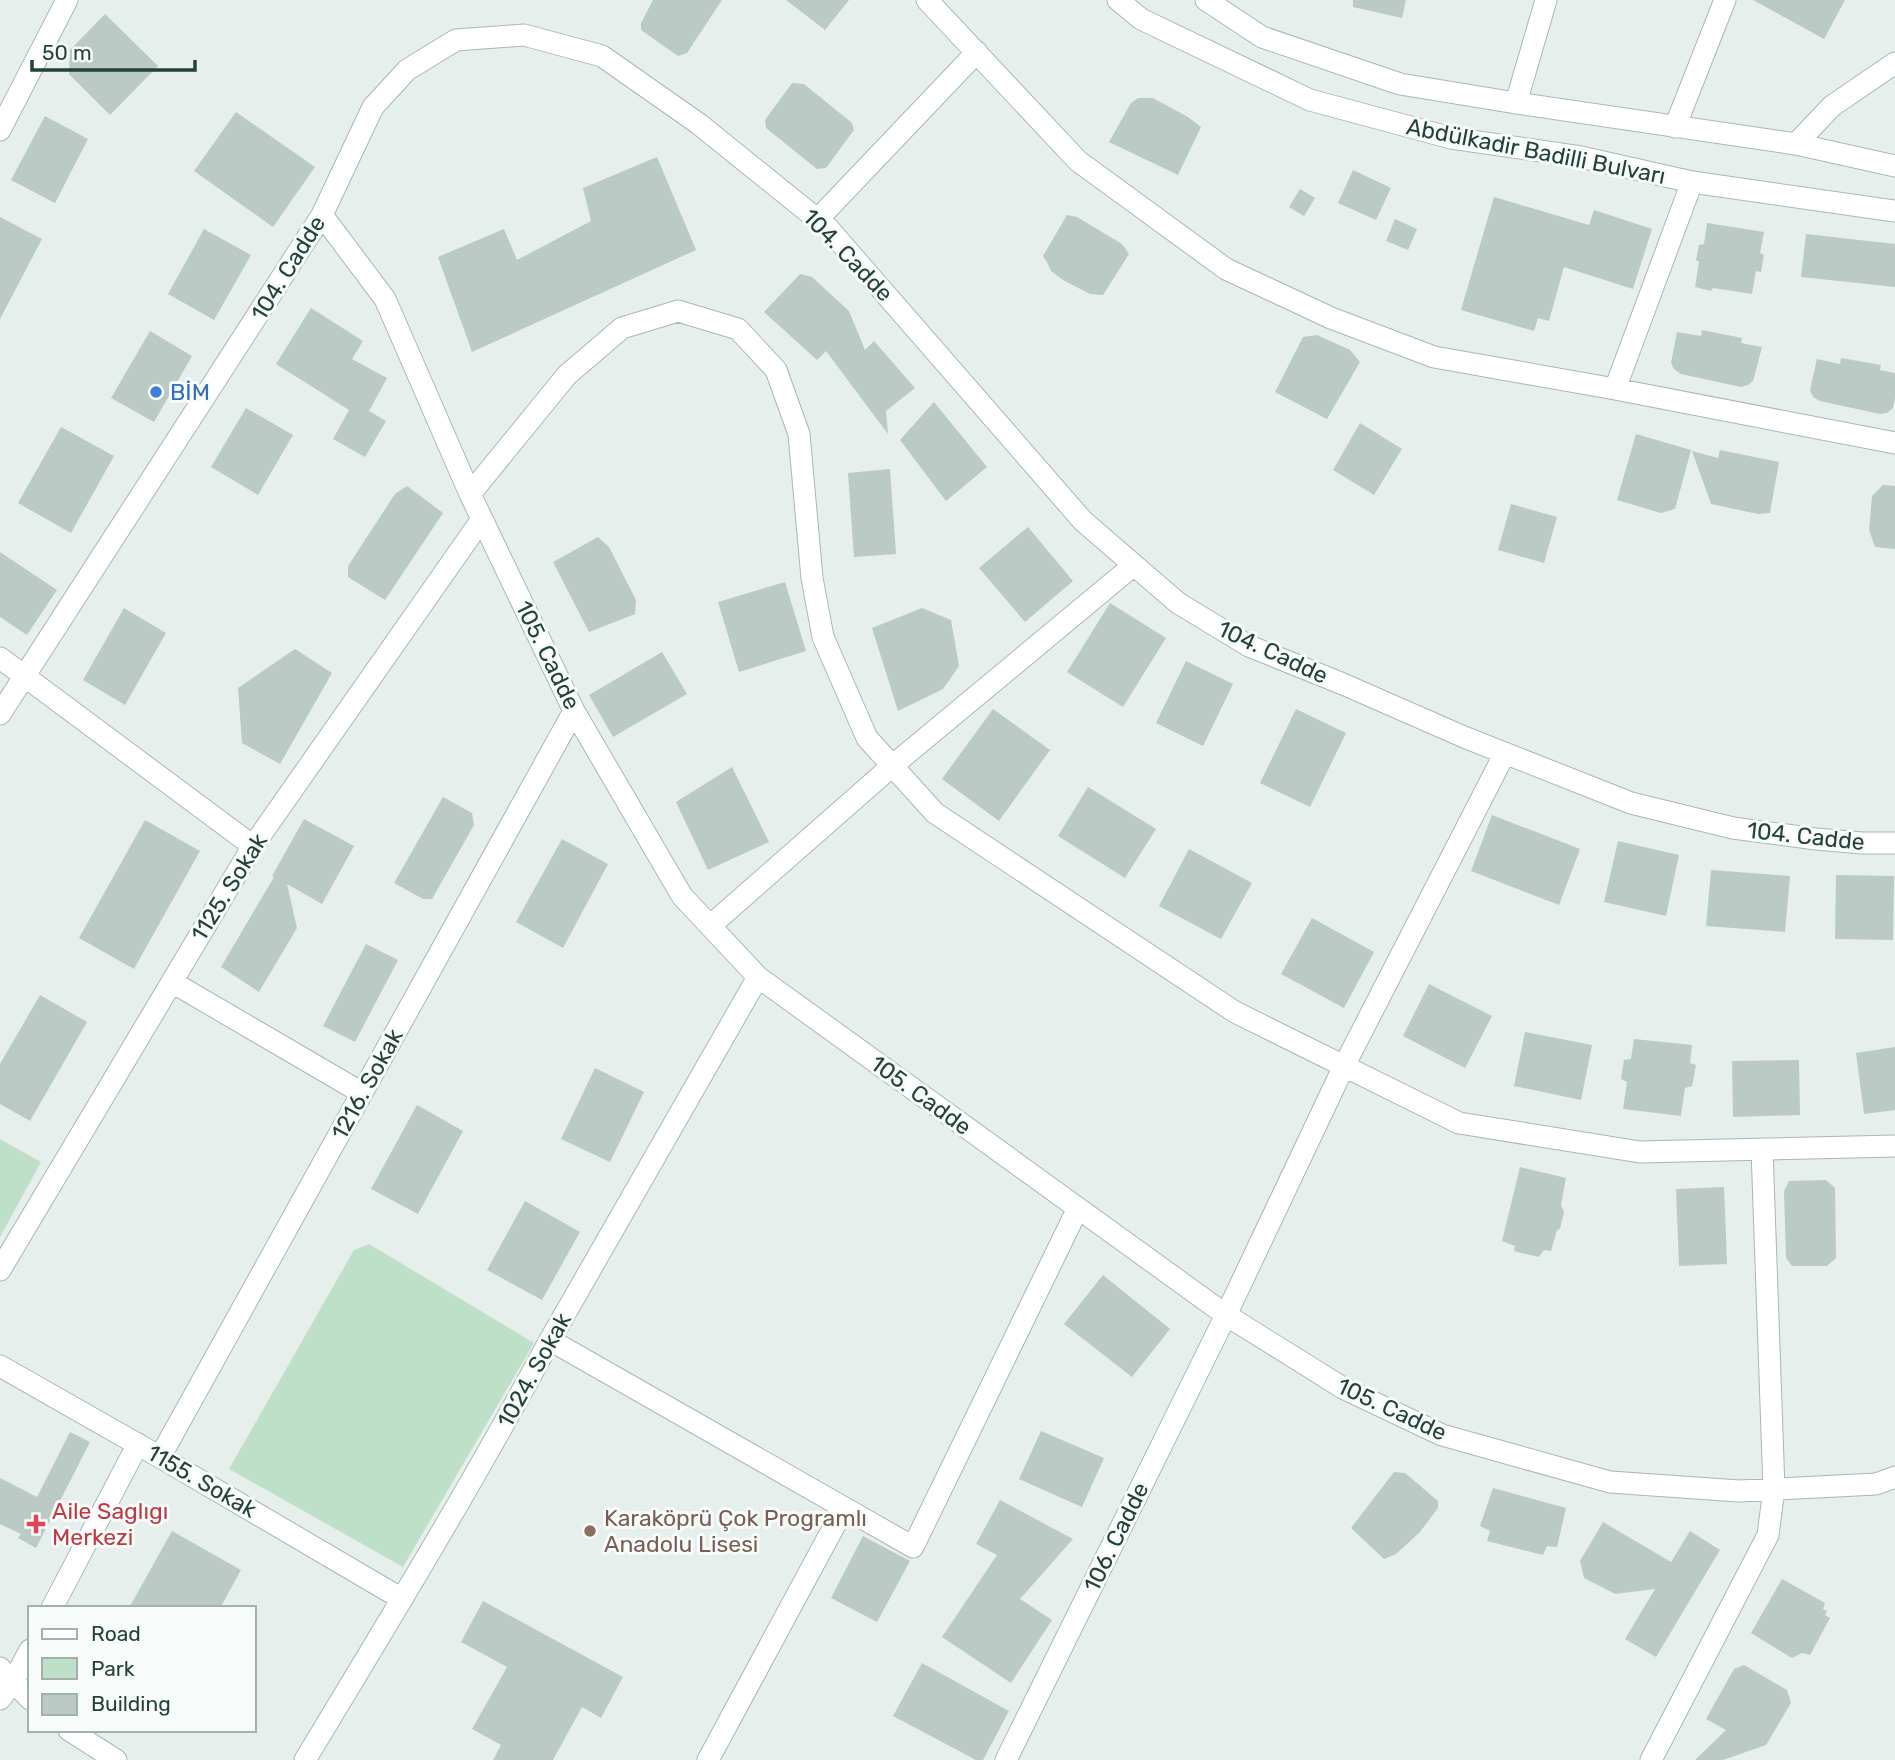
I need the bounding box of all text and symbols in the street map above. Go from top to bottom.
scale bar [32,28,194,72]
text: 50 m [42,40,92,65]
street label: Abdülkadir Badilli Bulvarı [1404,112,1668,190]
street label: 104. Cadde [797,203,899,307]
street label: 104. Cadde [245,211,331,325]
place label: BİM [170,378,210,406]
marker: BİM [148,384,164,400]
street label: 105. Cadde [510,596,586,714]
street label: 104. Cadde [1214,614,1332,690]
street label: 104. Cadde [1746,816,1866,856]
street label: 1125. Sokak [185,828,273,946]
street label: 1216. Sokak [325,1024,409,1144]
street label: 105. Cadde [865,1049,977,1141]
street label: 1024. Sokak [491,1308,577,1432]
street label: 105. Cadde [1333,1371,1451,1447]
street label: 1155. Sokak [142,1438,262,1524]
street label: 106. Cadde [1078,1478,1154,1596]
place label: Aile Saglıgı Merkezi [52,1497,168,1551]
place label: Karaköprü Çok Programlı Anadolu Lisesi [604,1504,867,1558]
marker: Aile Saglıgı Merkezi [26,1514,46,1534]
marker: Karaköprü Çok Programlı Anadolu Lisesi [582,1523,598,1539]
legend [28,1606,256,1732]
text: Road [91,1621,141,1646]
text: Park [91,1656,135,1681]
text: Building [91,1691,171,1716]

